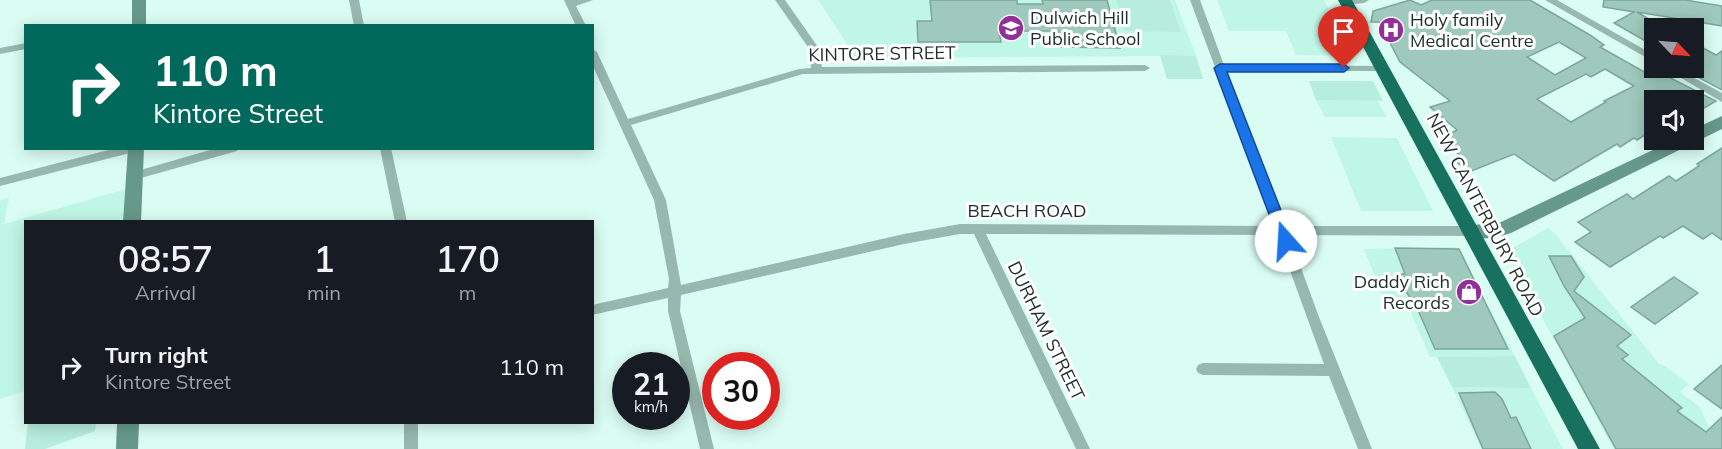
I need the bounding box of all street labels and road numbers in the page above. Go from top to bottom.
street label: KINTORE STREET [808,41,956,66]
street label: NEW CANTERBURY ROAD [1422,109,1549,320]
street label: BEACH ROAD [967,199,1087,222]
street label: DURHAM STREET [1003,257,1090,404]

